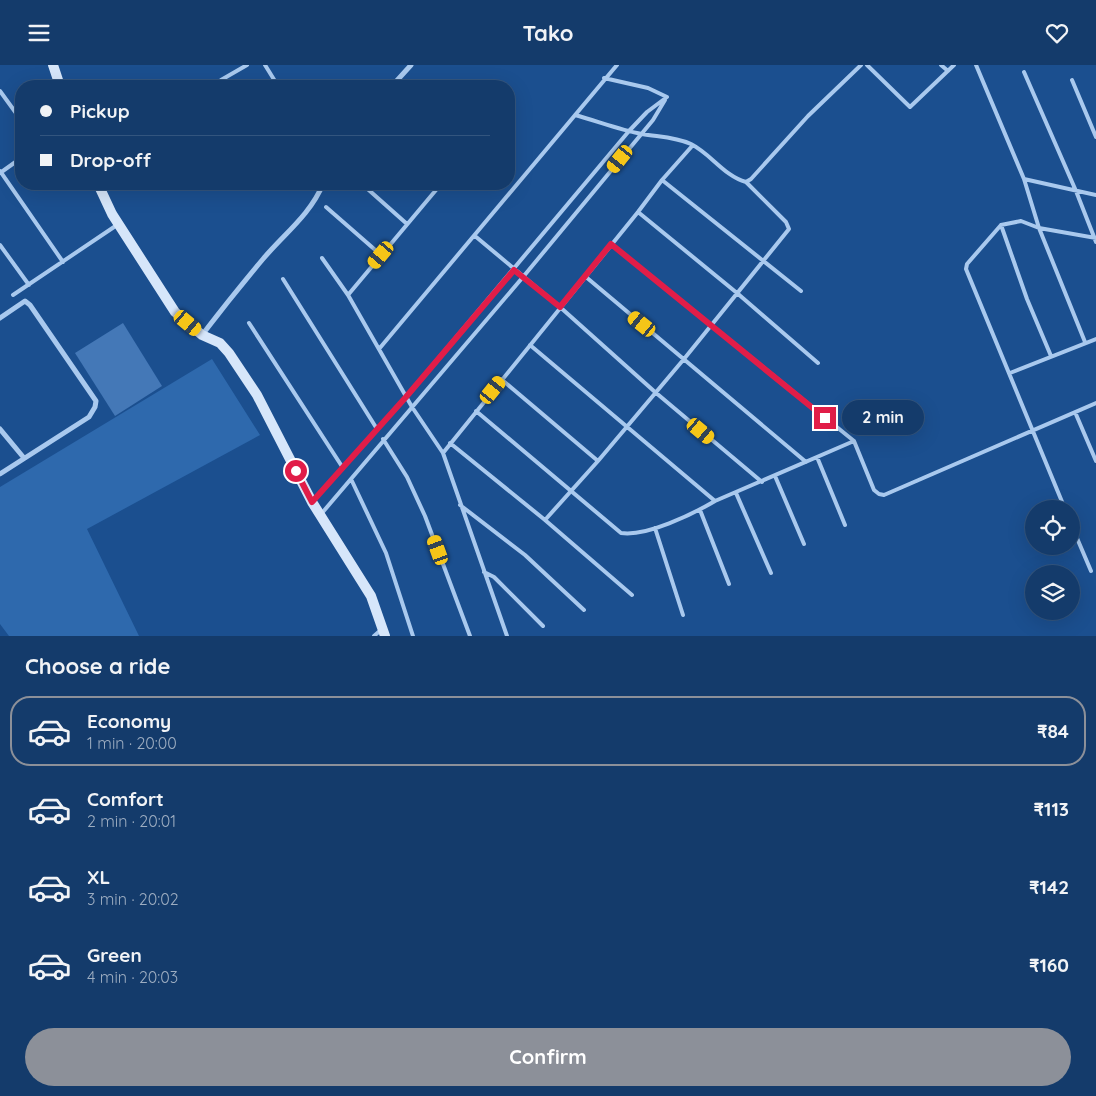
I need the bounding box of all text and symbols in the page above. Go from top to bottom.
icon: menu [25,19,53,47]
text: Tako [522,19,574,47]
icon: heart [1043,19,1071,47]
text: Pickup [70,99,130,123]
car [604,143,635,175]
text: Drop-off [70,148,151,172]
car [365,239,396,271]
car [171,308,204,338]
car [625,309,658,339]
car [477,374,508,406]
callout: 2 min [842,401,925,435]
route end [814,407,836,429]
text: 2 min [862,407,904,427]
car [684,416,717,446]
route start [285,460,307,482]
map controls [1025,500,1080,620]
button: locate [1025,500,1080,555]
car [425,533,450,567]
button: layers [1025,565,1080,620]
text: Choose a ride [25,652,170,680]
icon: car [27,709,72,754]
text: Economy [87,709,171,733]
text: ₹84 [1037,719,1069,743]
text: 1 min · 20:00 [87,733,177,753]
icon: car [27,787,72,832]
text: Comfort [87,787,164,811]
text: ₹113 [1034,797,1069,821]
text: 2 min · 20:01 [87,811,176,831]
icon: car [27,865,72,910]
text: XL [87,865,110,889]
text: ₹142 [1029,875,1069,899]
text: 3 min · 20:02 [87,889,179,909]
icon: car [27,943,72,988]
text: Green [87,943,142,967]
text: ₹160 [1029,953,1069,977]
text: 4 min · 20:03 [87,967,178,987]
button: Confirm [25,1028,1071,1086]

